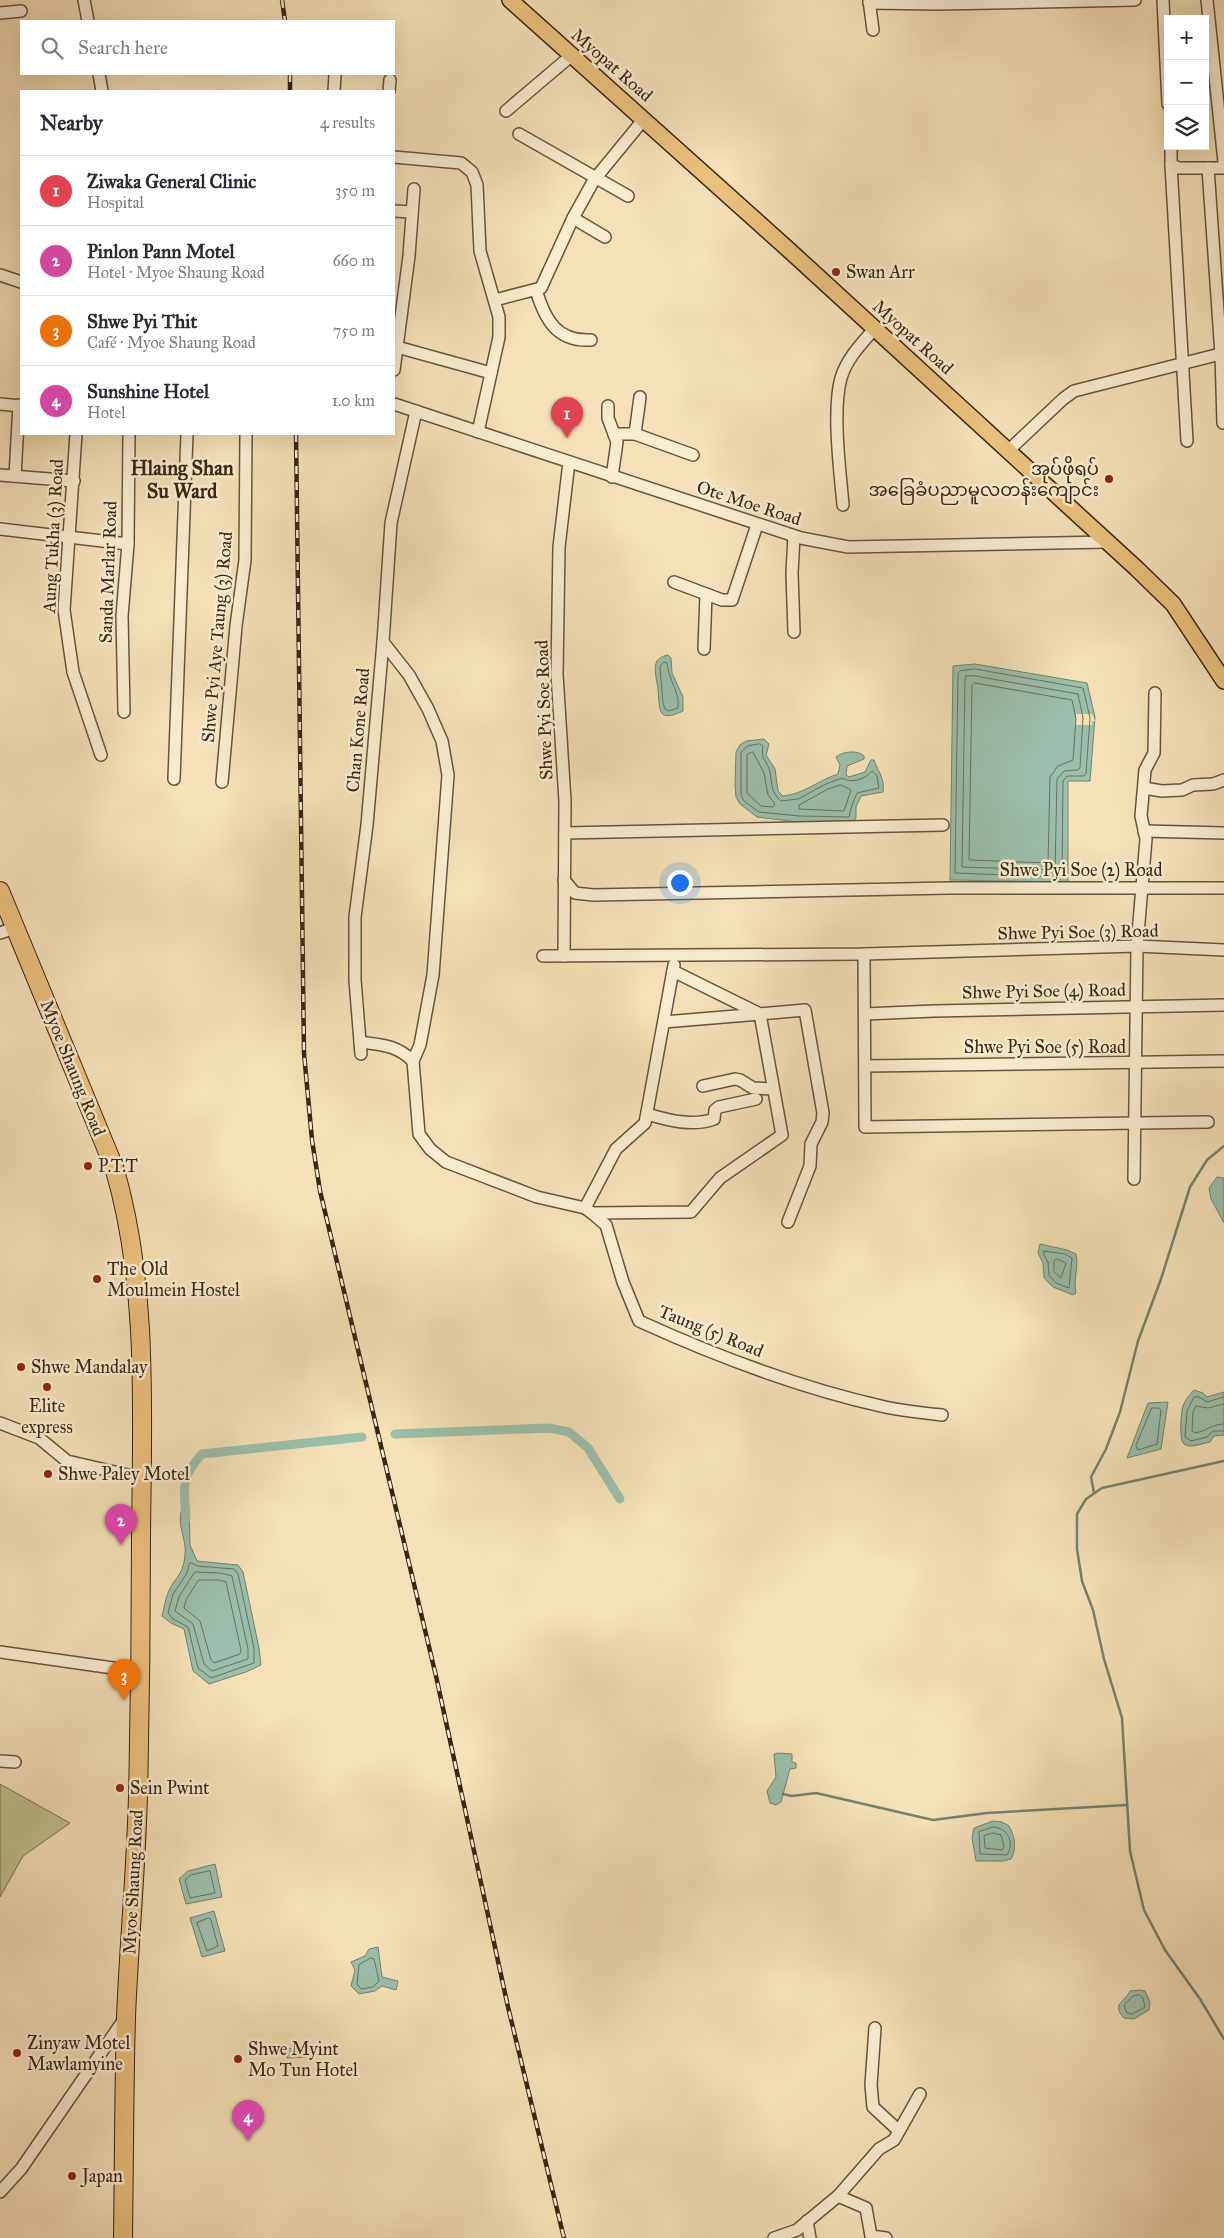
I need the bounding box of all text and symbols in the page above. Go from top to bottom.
map controls [1164,15,1209,150]
button: + [1164,15,1209,60]
search box [20,20,395,75]
street label: Myopat Road [567,24,657,106]
icon: search [38,34,66,62]
text: Search here [78,36,168,59]
button: − [1164,60,1209,105]
button: layers [1164,105,1209,150]
text: Nearby [40,110,103,136]
text: 4 results [320,113,375,132]
text: Ziwaka General Clinic [87,170,256,193]
text: 1 [53,181,59,200]
text: 350 m [335,181,375,200]
text: Hospital [87,193,144,212]
text: Pinlon Pann Motel [87,240,235,263]
text: 2 [52,251,60,270]
text: 660 m [332,251,375,270]
place label: Swan Arr [846,261,915,283]
text: Hotel · Myoe Shaung Road [87,263,265,282]
marker: Swan Arr [830,266,842,278]
street label: Myopat Road [868,295,958,379]
text: Shwe Pyi Thit [87,310,197,333]
text: 3 [53,321,59,340]
text: 750 m [333,321,375,340]
text: Café · Myoe Shaung Road [87,333,256,352]
text: Sunshine Hotel [87,380,209,403]
text: 4 [52,391,60,410]
text: 1.0 km [332,391,375,410]
pin: 1 [551,397,583,438]
text: Hotel [87,403,125,422]
place label: အုပ်ဖိုရပ် အခြေခံပညာမူလတန်းကျောင်း [869,455,1099,505]
district label: Hlaing Shan Su Ward [131,456,234,503]
street label: Aung Tukha (3) Road [38,458,69,615]
marker: အုပ်ဖိုရပ် အခြေခံပညာမူလတန်းကျောင်း [1103,473,1115,485]
street label: Ote Moe Road [694,476,804,530]
street label: Sanda Marlar Road [95,500,121,644]
street label: Shwe Pyi Aye Taung (3) Road [197,531,238,744]
street label: Shwe Pyi Soe Road [531,640,557,780]
street label: Chan Kone Road [342,667,374,793]
street label: Shwe Pyi Soe (2) Road [1000,859,1162,882]
your location [667,870,693,896]
street label: Shwe Pyi Soe (3) Road [997,920,1159,945]
street label: Shwe Pyi Soe (4) Road [962,979,1126,1004]
street label: Myoe Shaung Road [35,997,110,1140]
street label: Shwe Pyi Soe (5) Road [964,1036,1126,1059]
place label: P.T.T [98,1155,138,1177]
marker: P.T.T [82,1160,94,1172]
place label: The Old Moulmein Hostel [107,1258,240,1301]
marker: The Old Moulmein Hostel [91,1273,103,1285]
street label: Taung (5) Road [655,1300,767,1363]
place label: Shwe Mandalay [31,1356,148,1378]
marker: Shwe Mandalay [15,1361,27,1373]
marker: Elite express [41,1381,53,1393]
place label: Elite express [21,1395,73,1438]
place label: Shwe Paley Motel [58,1463,190,1485]
marker: Shwe Paley Motel [42,1468,54,1480]
pin: 2 [105,1504,137,1545]
pin: 3 [108,1659,140,1700]
place label: Sein Pwint [130,1777,210,1799]
marker: Sein Pwint [114,1782,126,1794]
street label: Myoe Shaung Road [118,1809,149,1955]
place label: Zinyaw Motel Mawlamyine [27,2032,131,2075]
place label: Shwe Myint Mo Tun Hotel [248,2038,358,2081]
marker: Zinyaw Motel Mawlamyine [11,2047,23,2059]
marker: Shwe Myint Mo Tun Hotel [232,2053,244,2065]
pin: 4 [232,2100,264,2141]
place label: Japan [80,2165,123,2188]
marker: Japan [66,2170,78,2182]

